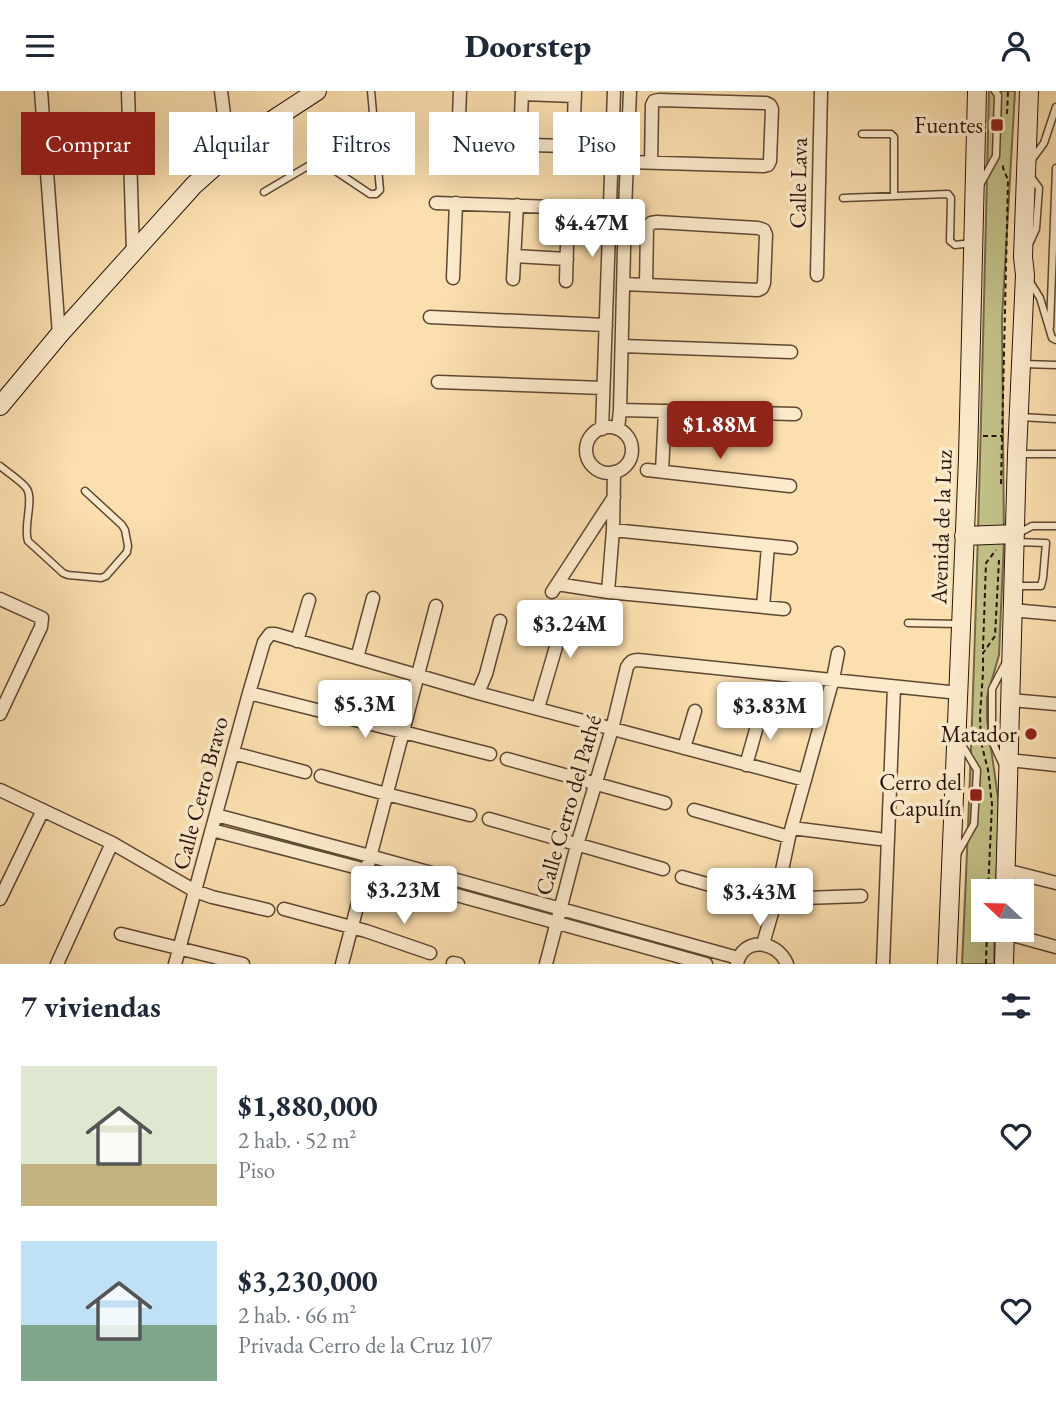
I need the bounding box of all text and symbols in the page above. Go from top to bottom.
text: Doorstep [465,25,591,67]
icon: menu [21,27,59,65]
icon: person [997,27,1035,65]
place label: Fuentes [914,110,983,140]
chip: Comprar [21,112,155,175]
chip: Alquilar [169,112,293,175]
chip: Filtros [307,112,415,175]
chip: Nuevo [429,112,539,175]
chip: Piso [553,112,640,175]
marker: Fuentes [989,117,1005,133]
street label: Calle Lava [782,136,814,229]
pin: $4.47M [535,199,649,259]
text: $4.47M [555,207,629,237]
pin: $1.88M [663,401,777,461]
text: $1.88M [683,409,757,439]
street label: Avenida de la Luz [923,449,959,606]
pin: $3.24M [513,601,627,660]
text: $3.24M [533,608,607,638]
pin: $5.3M [316,681,414,740]
pin: $3.83M [713,683,827,742]
text: $5.3M [334,688,396,718]
text: $3.83M [733,690,807,720]
street label: Calle Cerro del Pathé [528,711,608,899]
street label: Calle Cerro Bravo [165,713,235,873]
place label: Matador [940,719,1017,749]
marker: Matador [1023,726,1039,742]
place label: Cerro del Capulín [879,767,962,823]
marker: Cerro del Capulín [968,787,984,803]
pin: $3.23M [347,867,461,926]
pin: $3.43M [703,869,817,928]
text: $3.23M [367,874,441,904]
text: $3.43M [723,876,797,906]
north arrow [971,879,1034,941]
map controls [971,879,1034,942]
text: 7 viviendas [21,987,161,1026]
icon: filters [997,987,1035,1025]
text: $1,880,000 [238,1086,378,1125]
icon: home [77,1094,161,1178]
icon: heart [997,1117,1035,1155]
text: 2 hab. · 52 m² [238,1125,357,1155]
text: Piso [238,1155,275,1185]
text: $3,230,000 [238,1261,378,1300]
icon: home [77,1269,161,1353]
icon: heart [997,1292,1035,1330]
text: 2 hab. · 66 m² [238,1300,357,1330]
text: Privada Cerro de la Cruz 107 [238,1330,492,1360]

